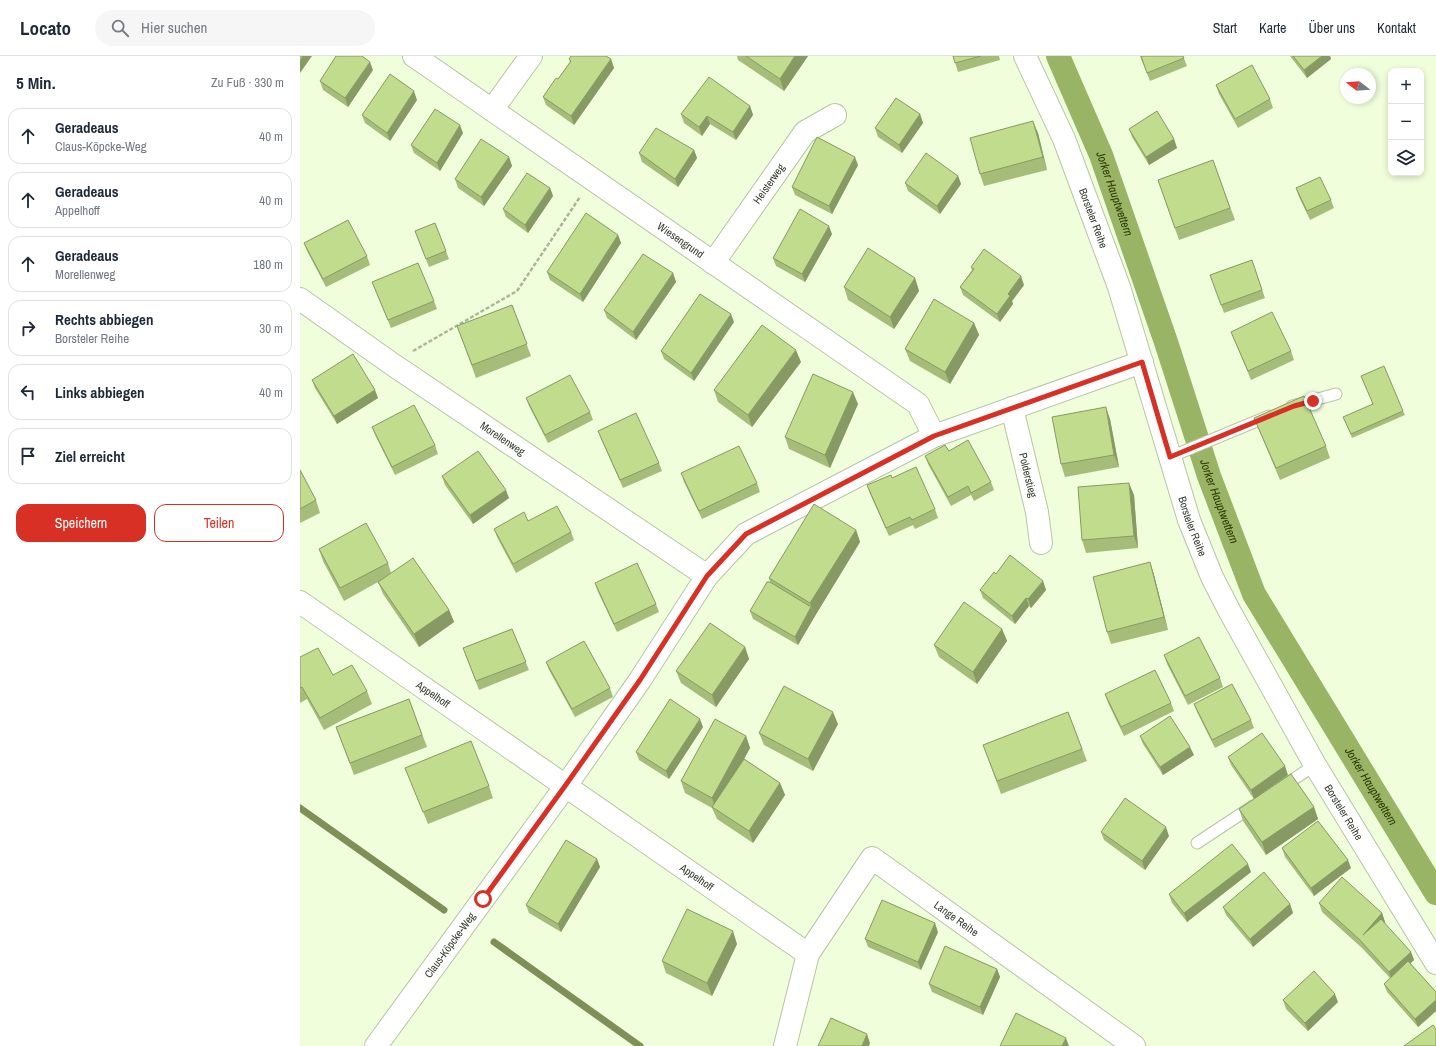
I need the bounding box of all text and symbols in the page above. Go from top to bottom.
search box [95,10,375,46]
text: Locato [20,15,71,41]
icon: search [109,17,131,39]
text: Hier suchen [141,17,207,38]
text: Start [1213,19,1237,37]
text: Karte [1259,19,1286,37]
text: Über uns [1308,19,1355,37]
text: Kontakt [1377,19,1416,37]
north arrow [1340,68,1376,104]
map controls [1388,68,1424,176]
button: + [1388,68,1424,104]
text: 5 Min. [16,71,56,94]
text: Zu Fuß · 330 m [211,74,284,91]
button: − [1388,104,1424,140]
text: Geradeaus [55,117,119,138]
icon: ahead [17,125,39,147]
text: 40 m [259,128,283,145]
text: Claus-Köpcke-Weg [55,138,147,155]
button: layers [1388,140,1424,176]
water label: Jorker Hauptwettern [1092,148,1137,238]
street label: Heisterweg [750,161,788,206]
text: Geradeaus [55,181,119,202]
street label: Borsteler Reihe [1076,186,1111,250]
icon: ahead [17,189,39,211]
text: 40 m [259,192,283,209]
text: Appelhoff [55,202,100,219]
street label: Wiesengrund [655,219,707,261]
text: Geradeaus [55,245,119,266]
icon: ahead [17,253,39,275]
text: 180 m [253,256,283,273]
text: Morellenweg [55,266,115,283]
text: Rechts abbiegen [55,309,153,330]
icon: right [17,317,39,339]
text: 30 m [259,320,283,337]
text: Borsteler Reihe [55,330,129,347]
icon: left [17,381,39,403]
text: Links abbiegen [55,382,145,403]
text: 40 m [259,384,283,401]
route end [1304,392,1322,410]
street label: Morellenweg [477,418,528,459]
icon: arrive [17,445,39,467]
text: Ziel erreicht [55,446,125,467]
street label: Polderstieg [1016,451,1040,499]
water label: Jorker Hauptwettern [1196,456,1242,546]
street label: Borsteler Reihe [1175,495,1210,558]
button: Speichern [16,504,146,542]
button: Teilen [154,504,284,542]
street label: Appelhoff [413,677,453,711]
water label: Jorker Hauptwettern [1341,743,1401,828]
street label: Borsteler Reihe [1321,782,1366,843]
street label: Appelhoff [677,860,717,894]
route start [474,890,492,908]
street label: Lange Reihe [931,898,981,939]
street label: Claus-Köpcke-Weg [421,910,478,981]

